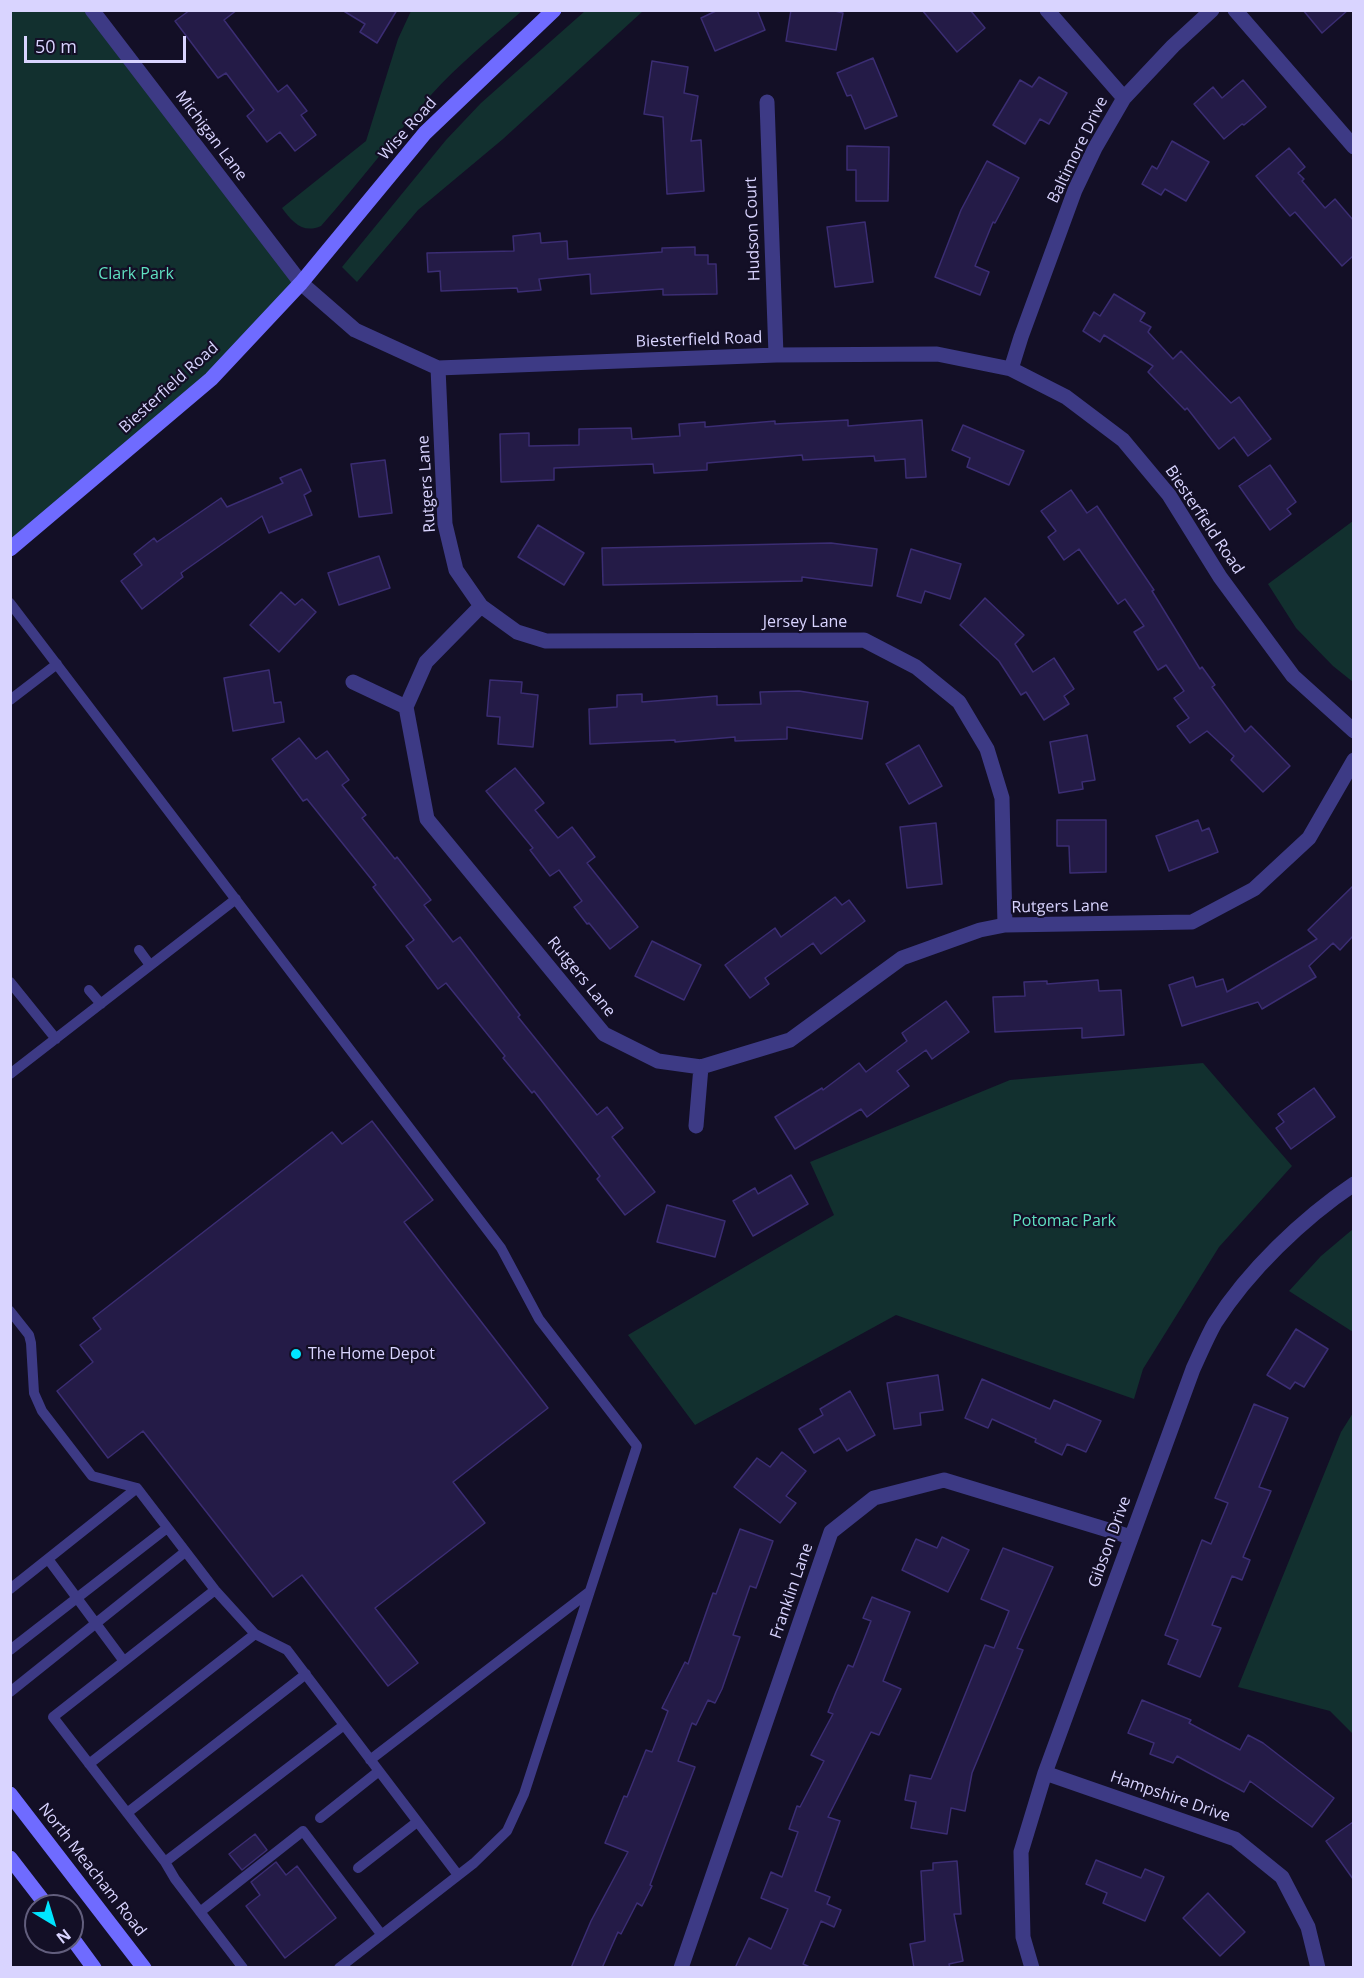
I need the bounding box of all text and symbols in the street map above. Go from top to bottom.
scale bar [27,24,189,62]
text: 50 m [35,34,77,58]
street label: Michigan Lane [171,87,251,185]
street label: Wise Road [375,94,441,164]
street label: Baltimore Drive [1044,94,1112,206]
street label: Hudson Court [742,177,764,281]
park label: Clark Park [98,264,174,284]
street label: Biesterfield Road [635,328,763,352]
street label: Biesterfield Road [115,338,223,438]
street label: Rutgers Lane [414,435,440,533]
street label: Biesterfield Road [1161,462,1247,578]
street label: Jersey Lane [763,612,847,632]
street label: Rutgers Lane [1011,897,1109,917]
street label: Rutgers Lane [543,933,619,1021]
park label: Potomac Park [1012,1211,1116,1231]
place label: The Home Depot [308,1344,435,1364]
marker: The Home Depot [289,1347,303,1361]
street label: Gibson Drive [1085,1494,1135,1590]
street label: Franklin Lane [767,1541,817,1641]
street label: Hampshire Drive [1107,1767,1233,1827]
street label: North Meacham Road [34,1800,150,1940]
north arrow [24,1894,84,1954]

